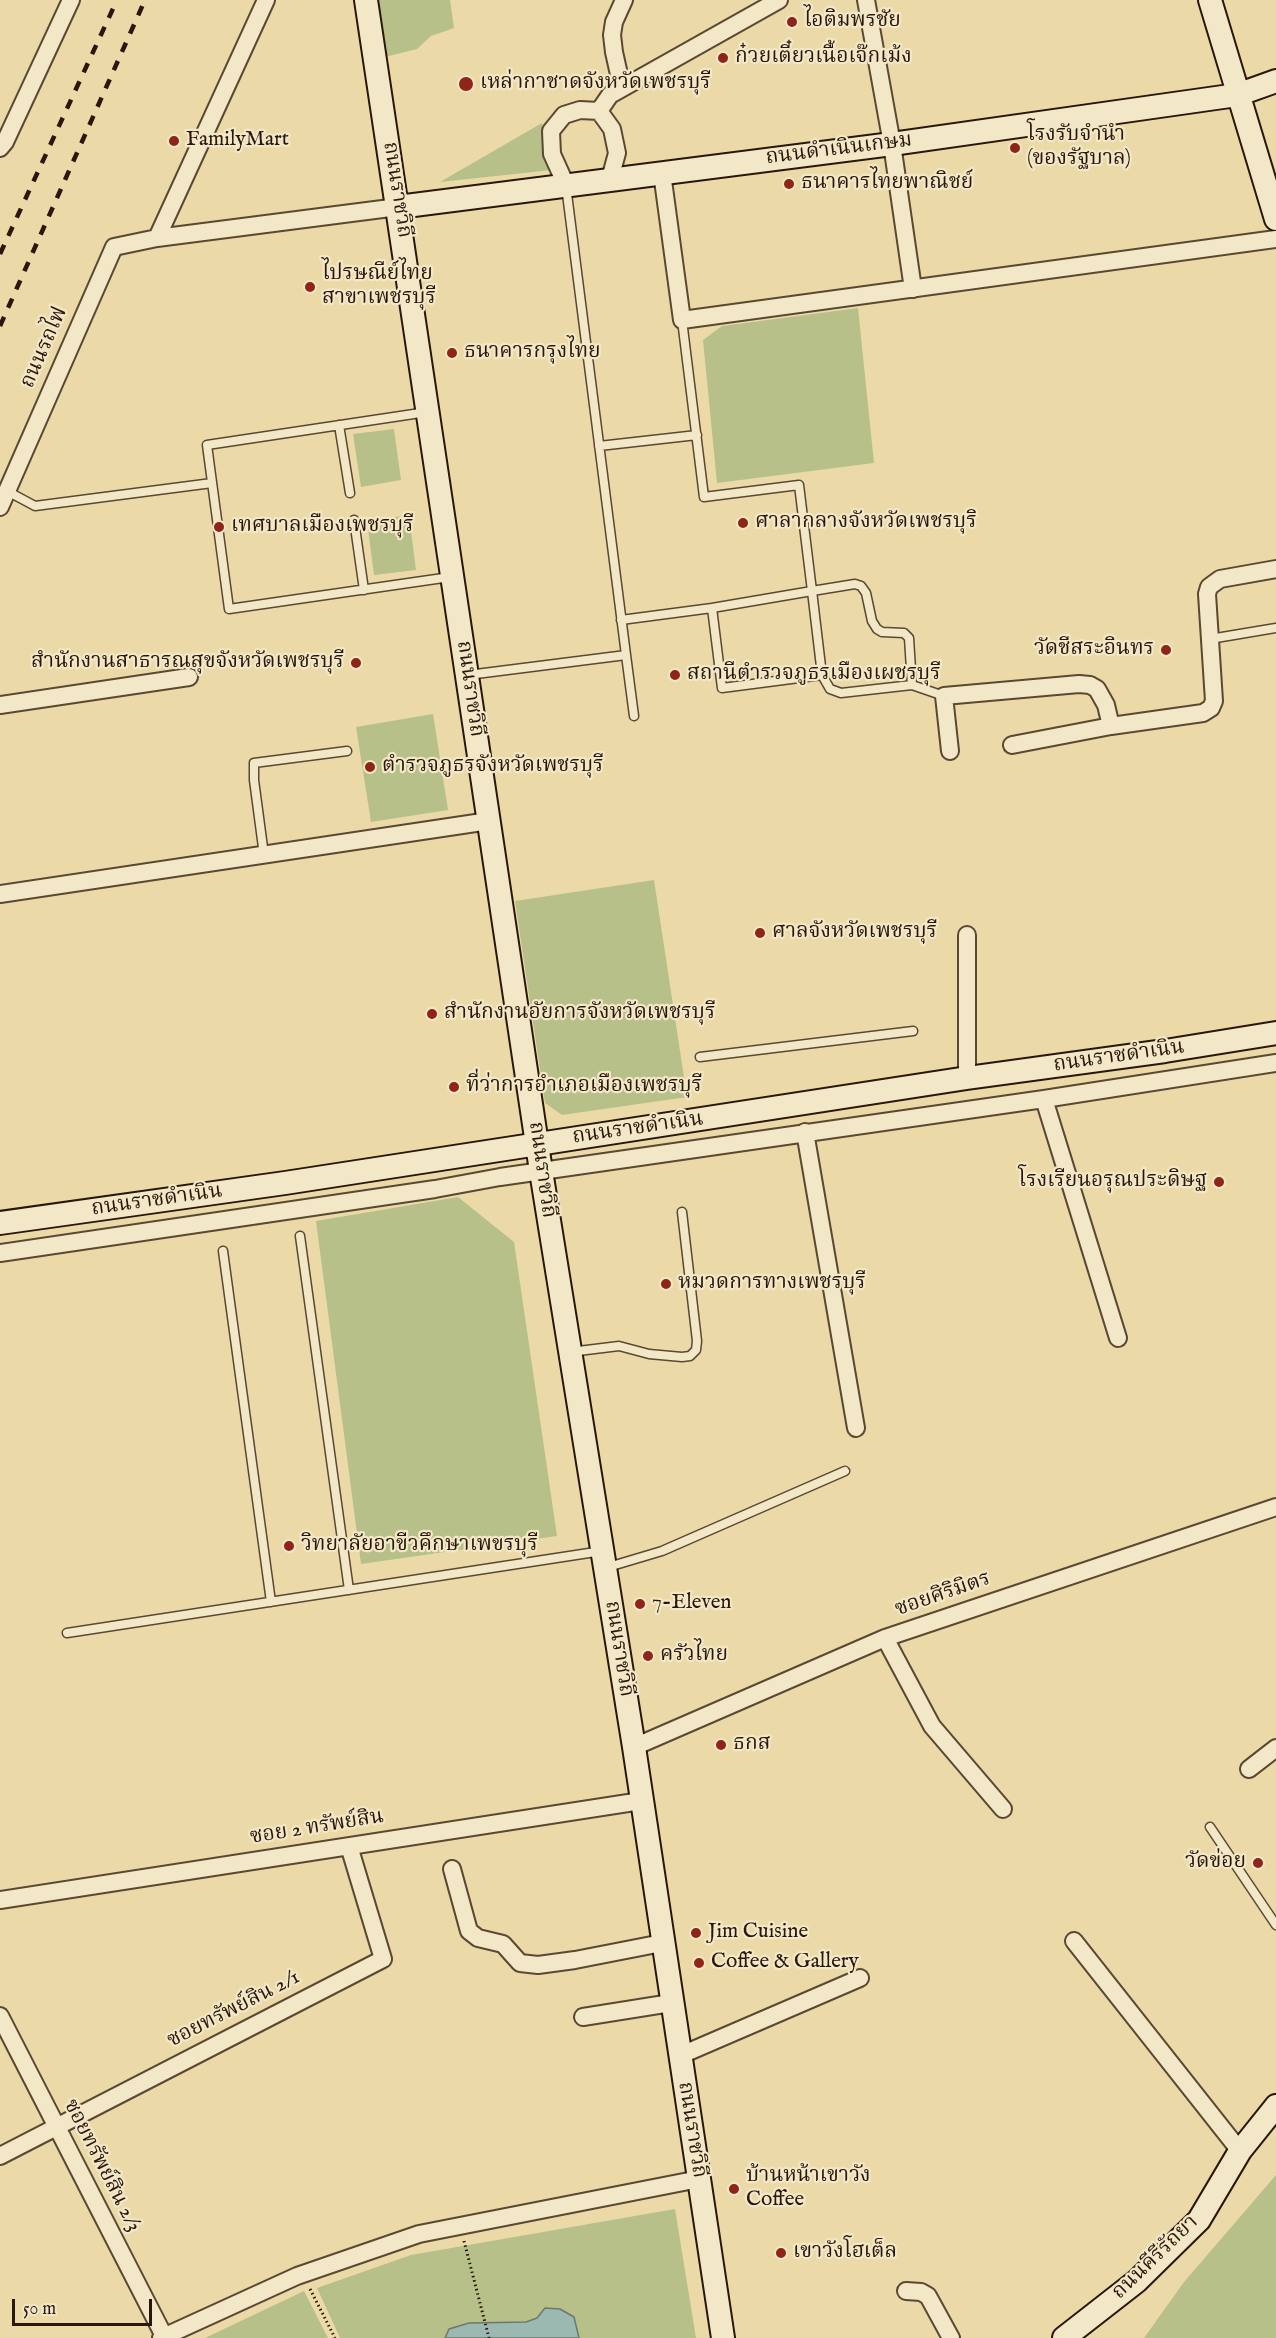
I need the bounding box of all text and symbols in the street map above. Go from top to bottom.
place label: ไอติมพรชัย [804,9,901,35]
marker: ไอติมพรชัย [785,15,799,29]
place label: ก๋วยเตี๋ยวเนื้อเจ๊กเม้ง [735,45,912,71]
marker: ก๋วยเตี๋ยวเนื้อเจ๊กเม้ง [716,51,730,65]
place label: เหล่ากาชาดจังหวัดเพชรบุรี [480,71,711,97]
marker: เหล่ากาชาดจังหวัดเพชรบุรี [457,75,475,93]
place label: โรงรับจำนำ (ของรัฐบาล) [1027,123,1131,173]
place label: FamilyMart [186,128,289,154]
street label: ถนนดำเนินเกษม [764,129,914,171]
marker: FamilyMart [167,134,181,148]
street label: ถนนราชวิถี [376,140,416,240]
marker: โรงรับจำนำ (ของรัฐบาล) [1008,141,1022,155]
place label: ธนาคารไทยพาณิชย์ [801,171,973,197]
marker: ธนาคารไทยพาณิชย์ [782,177,796,191]
place label: ไปรษณีย์ไทย สาขาเพชรบุรี [322,262,436,312]
marker: ไปรษณีย์ไทย สาขาเพชรบุรี [303,280,317,294]
street label: ถนนรถไฟ [16,304,74,392]
place label: ธนาคารกรุงไทย [464,340,601,366]
marker: ธนาคารกรุงไทย [445,346,459,360]
place label: ศาลากลางจังหวัดเพชรบุริ [755,510,977,536]
place label: เทศบาลเมืองเพชรบุรี [231,514,414,540]
marker: ศาลากลางจังหวัดเพชรบุริ [736,516,750,530]
marker: เทศบาลเมืองเพชรบุรี [212,520,226,534]
place label: วัดชีสระอินทร [1034,637,1154,663]
street label: ถนนราชวิถี [450,639,488,739]
marker: วัดชีสระอินทร [1159,643,1173,657]
place label: สำนักงานสาธารณสุขจังหวัดเพชรบุรี [31,650,344,676]
marker: สำนักงานสาธารณสุขจังหวัดเพชรบุรี [349,656,363,670]
place label: สถานีตำรวจภูธรเมืองเผชรบุรี [687,662,941,688]
marker: สถานีตำรวจภูธรเมืองเผชรบุรี [668,668,682,682]
place label: ตำรวจภูธรจังหวัดเพชรบุรี [382,754,603,780]
marker: ตำรวจภูธรจังหวัดเพชรบุรี [363,760,377,774]
place label: ศาลจังหวัดเพชรบุรี [772,920,937,946]
marker: ศาลจังหวัดเพชรบุรี [753,926,767,940]
place label: สำนักงานอัยการจังหวัดเพชรบุรี [444,1001,715,1027]
marker: สำนักงานอัยการจังหวัดเพชรบุรี [425,1007,439,1021]
street label: ถนนราชดำเนิน [1052,1035,1186,1079]
place label: ที่ว่าการอำเภอเมืองเพชรบุรี [466,1074,702,1100]
marker: ที่ว่าการอำเภอเมืองเพชรบุรี [447,1080,461,1094]
street label: ถนนราชดำเนิน [571,1107,705,1151]
street label: ถนนราชวิถี [522,1120,560,1220]
place label: โรงเรียนอรุณประดิษฐ [1018,1169,1207,1195]
marker: โรงเรียนอรุณประดิษฐ [1212,1175,1226,1189]
street label: ถนนราชดำเนิน [90,1179,224,1223]
place label: หมวดการทางเพชรบุรี [678,1271,866,1297]
marker: หมวดการทางเพชรบุรี [659,1277,673,1291]
place label: วิทยาลัยอาขีวคึกษาเพขรบุรี [301,1533,538,1559]
marker: วิทยาลัยอาขีวคึกษาเพขรบุรี [282,1539,296,1553]
street label: ซอยศิริมิตร [892,1567,994,1623]
place label: 7-Eleven [652,1591,731,1617]
marker: 7-Eleven [633,1597,647,1611]
street label: ถนนราชวิถี [598,1599,638,1699]
place label: ครัวไทย [660,1643,728,1669]
marker: ครัวไทย [641,1649,655,1663]
place label: ธกส [733,1732,771,1758]
marker: ธกส [714,1738,728,1752]
street label: ซอย 2 ทรัพย์สิน [248,1805,386,1851]
place label: วัดข่อย [1185,1850,1246,1876]
marker: วัดข่อย [1251,1856,1265,1870]
place label: Jim Cuisine [708,1920,808,1946]
marker: Jim Cuisine [689,1926,703,1940]
place label: Coffee & Gallery [711,1950,859,1976]
marker: Coffee & Gallery [692,1956,706,1970]
street label: ซอยทรัพย์สิน 2/1 [163,1966,305,2054]
street label: ถนนราชวิถี [671,2080,711,2180]
street label: ซอยทรัพย์สิน 2/3 [57,2095,145,2237]
place label: บ้านหน้าเขาวัง Coffee [746,2164,871,2214]
marker: บ้านหน้าเขาวัง Coffee [727,2182,741,2196]
street label: ถนนคีรีรัถยา [1108,2211,1204,2305]
place label: เขาวังโฮเต็ล [793,2240,897,2266]
marker: เขาวังโฮเต็ล [774,2246,788,2260]
scale bar [15,2287,154,2325]
text: 50 m [23,2298,56,2321]

